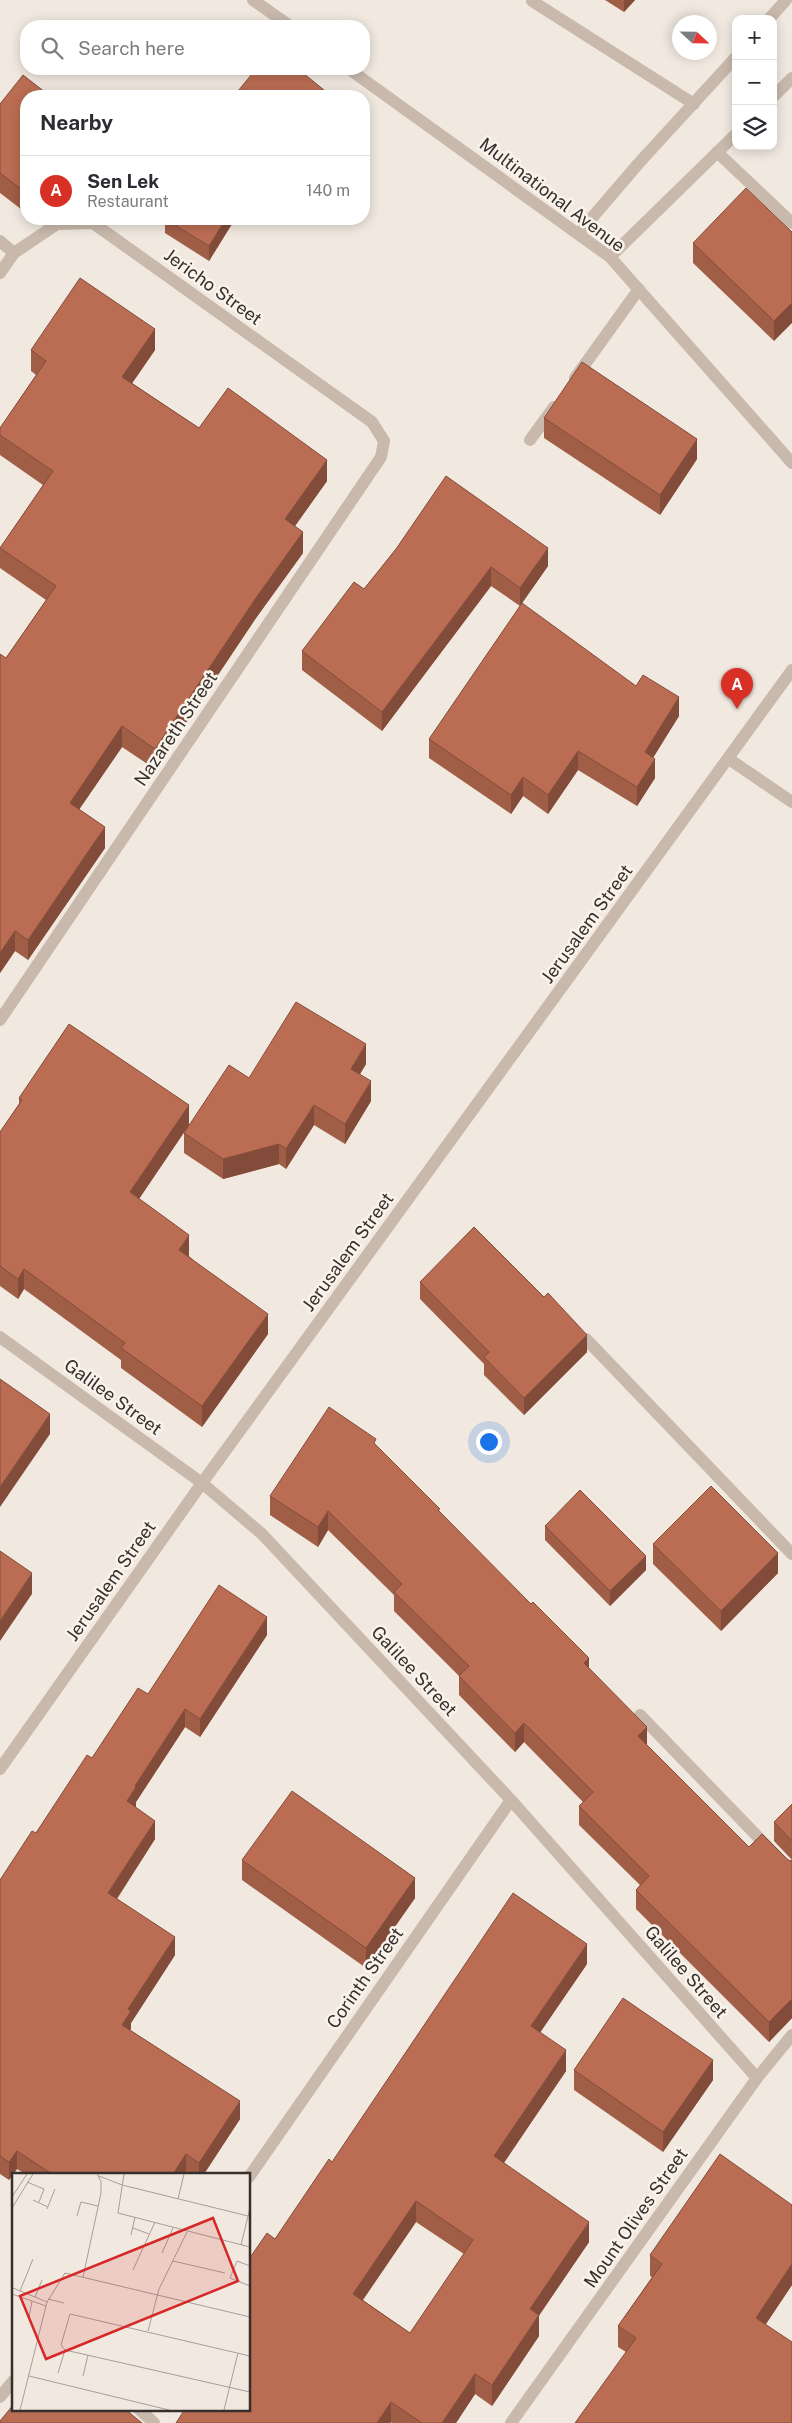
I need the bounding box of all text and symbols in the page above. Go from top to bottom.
north arrow [672,15,717,60]
map controls [732,15,777,150]
button: + [732,15,777,60]
search box [20,20,370,75]
icon: search [38,34,66,62]
text: Search here [78,37,185,59]
button: − [732,60,777,105]
button: layers [732,105,777,150]
text: Nearby [40,110,113,135]
street label: Multinational Avenue [476,133,629,256]
text: Sen Lek [87,170,159,192]
text: A [50,181,62,200]
text: 140 m [306,181,350,200]
text: Restaurant [87,192,169,211]
street label: Jericho Street [160,244,266,329]
street label: Nazareth Street [130,668,222,790]
pin: A [721,668,753,709]
street label: Jerusalem Street [537,860,637,987]
street label: Jerusalem Street [298,1188,398,1315]
street label: Galilee Street [60,1354,166,1439]
your location [476,1429,502,1455]
street label: Jerusalem Street [61,1517,160,1645]
street label: Galilee Street [367,1621,461,1720]
street label: Galilee Street [641,1921,732,2022]
street label: Corinth Street [322,1923,407,2032]
street label: Mount Olives Street [579,2144,692,2292]
inset map [12,2173,250,2410]

